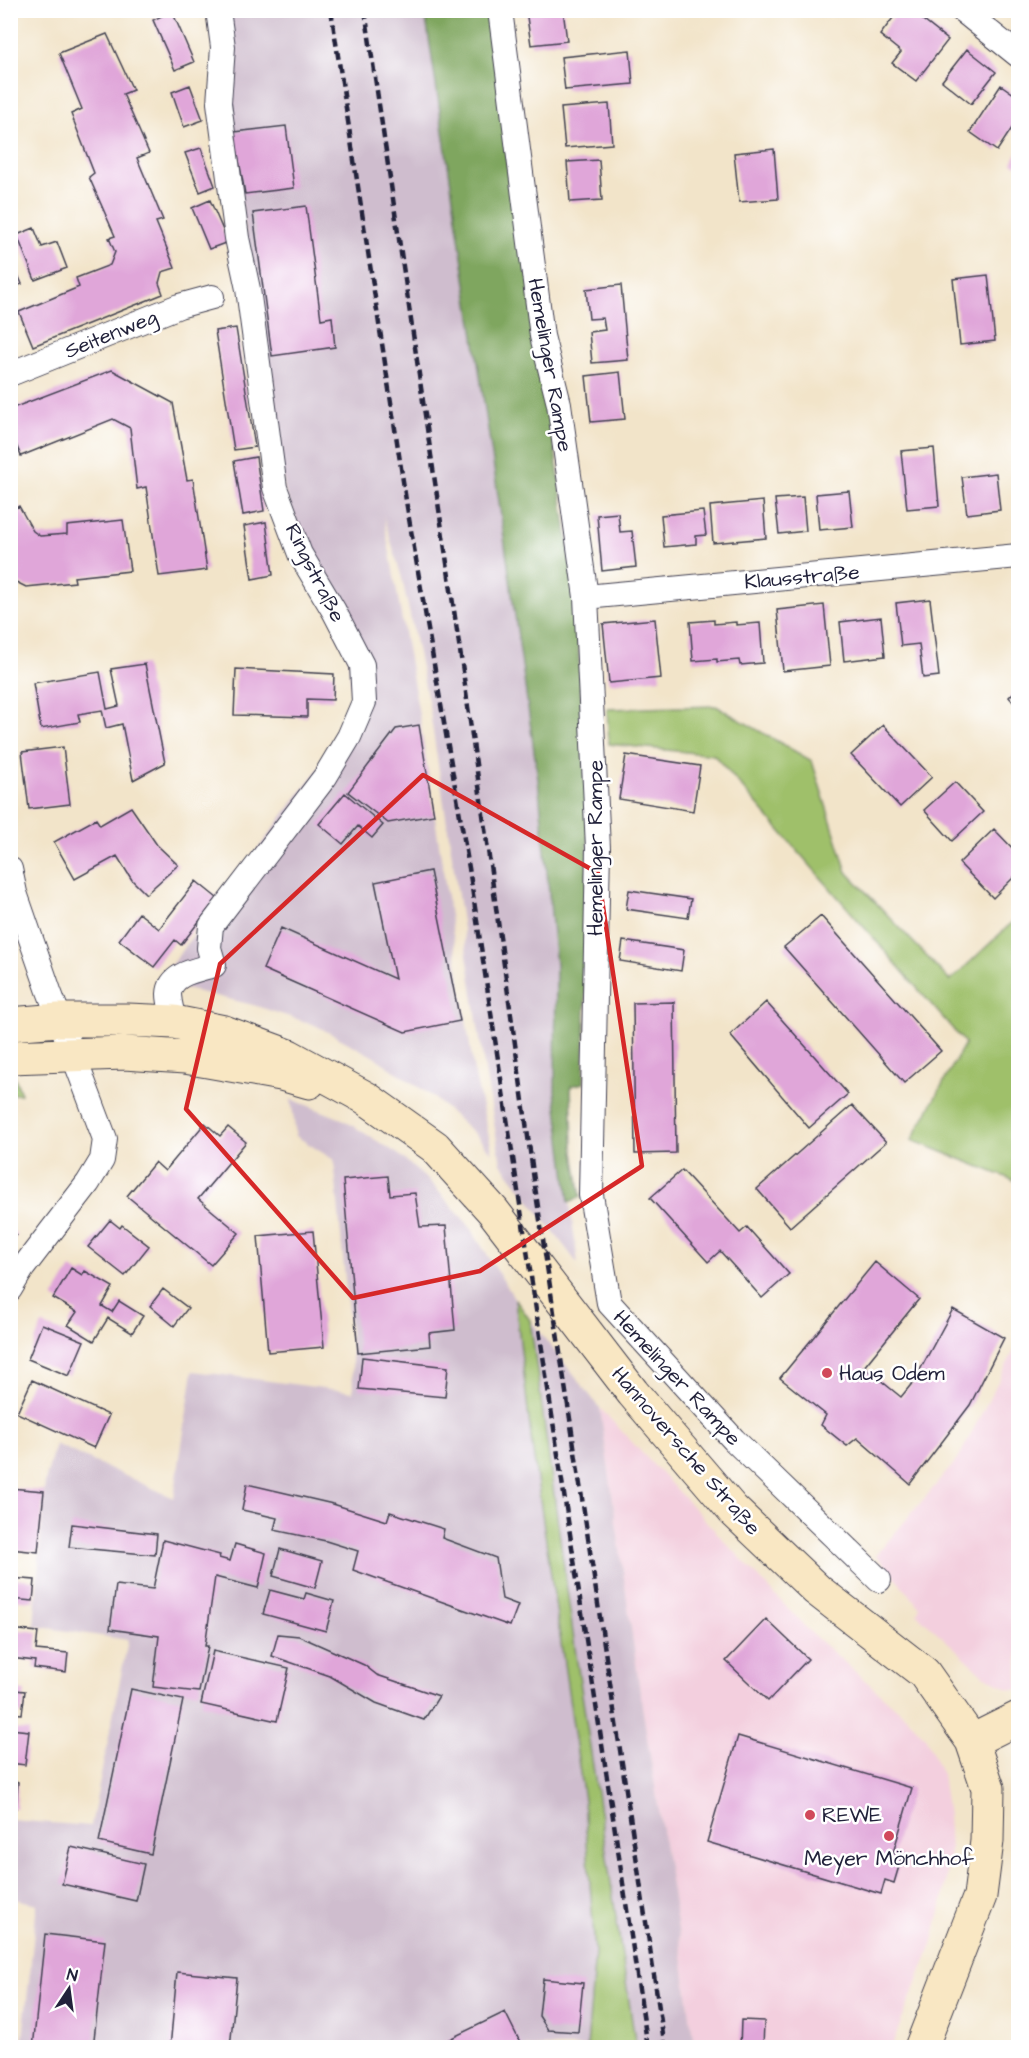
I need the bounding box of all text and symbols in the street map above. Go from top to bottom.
street label: Hemelinger Rampe [518,276,580,455]
street label: Seitenweg [60,302,163,368]
street label: Ringstraße [276,519,352,628]
street label: Klausstraße [743,558,861,596]
street label: Hemelinger Rampe [581,760,612,936]
street label: Hemelinger Rampe [605,1304,748,1454]
place label: Haus Odem [839,1359,945,1388]
street label: Hannoversche Straße [605,1361,767,1541]
marker: Haus Odem [820,1366,834,1380]
place label: REWE [822,1801,882,1830]
marker: REWE [803,1808,817,1822]
marker: Meyer Mönchhof [882,1829,896,1843]
place label: Meyer Mönchhof [804,1844,974,1875]
north arrow [39,1959,99,2019]
text: N [65,1964,80,1987]

